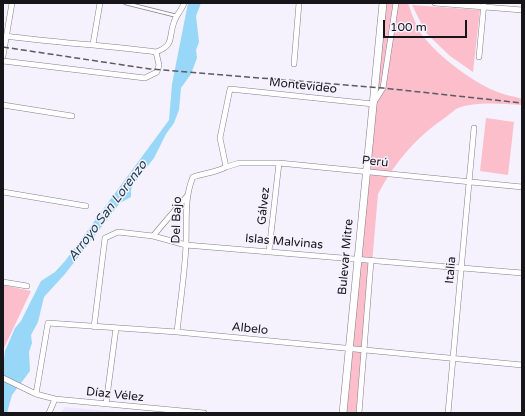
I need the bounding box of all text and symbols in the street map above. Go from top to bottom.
scale bar [385,12,469,38]
text: 100 m [390,20,427,34]
street label: Montevideo [268,75,338,97]
street label: Perú [361,153,389,171]
water label: Arroyo San Lorenzo [65,158,151,264]
street label: Gálvez [255,186,273,226]
street label: Del Bajo [169,196,185,244]
street label: Bulevar Mitre [336,218,356,296]
street label: Islas Malvinas [244,231,324,253]
street label: Italia [443,256,459,284]
street label: Albelo [231,320,269,338]
street label: Díaz Vélez [85,385,145,405]

